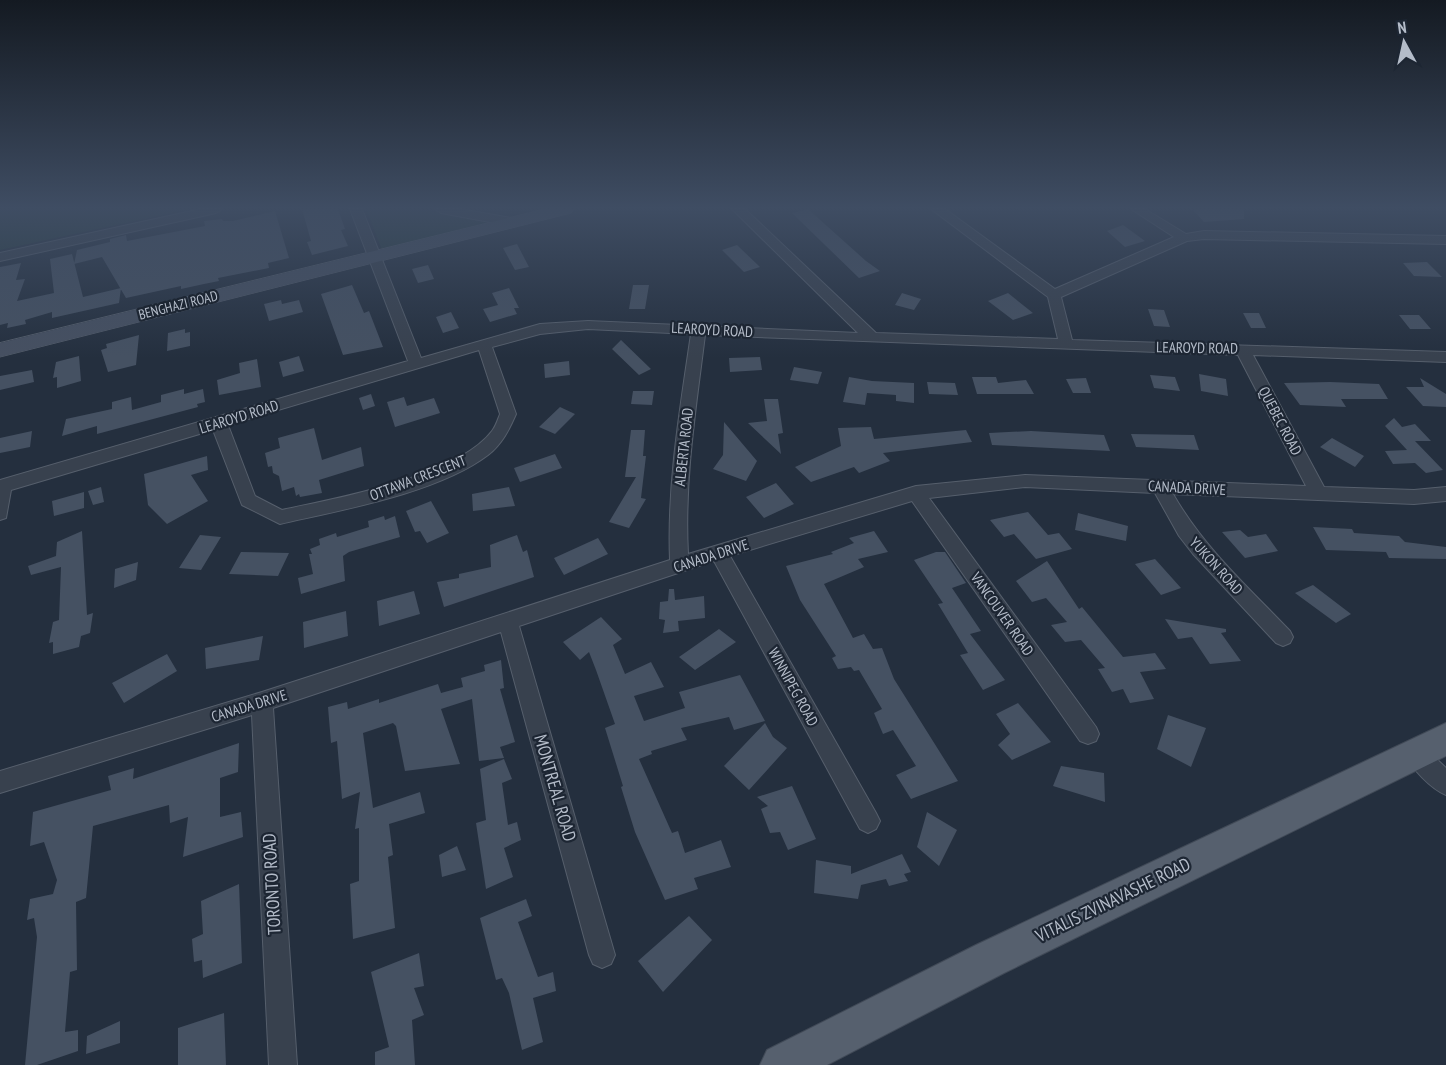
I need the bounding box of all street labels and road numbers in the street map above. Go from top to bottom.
street label: BENGHAZI ROAD [137,286,219,324]
street label: LEAROYD ROAD [671,318,753,341]
street label: LEAROYD ROAD [1156,337,1238,358]
street label: QUEBEC ROAD [1254,383,1307,459]
street label: LEAROYD ROAD [197,395,281,438]
street label: ALBERTA ROAD [670,407,697,487]
street label: OTTAWA CRESCENT [367,450,469,505]
street label: CANADA DRIVE [1148,476,1226,499]
street label: YUKON ROAD [1186,533,1247,598]
street label: CANADA DRIVE [671,534,751,577]
street label: VANCOUVER ROAD [966,567,1038,659]
street label: WINNIPEG ROAD [764,644,823,729]
street label: CANADA DRIVE [209,685,289,726]
street label: MONTREAL ROAD [529,732,582,844]
street label: TORONTO ROAD [257,833,286,935]
street label: VITALIS ZVINAVASHE ROAD [1031,852,1194,947]

